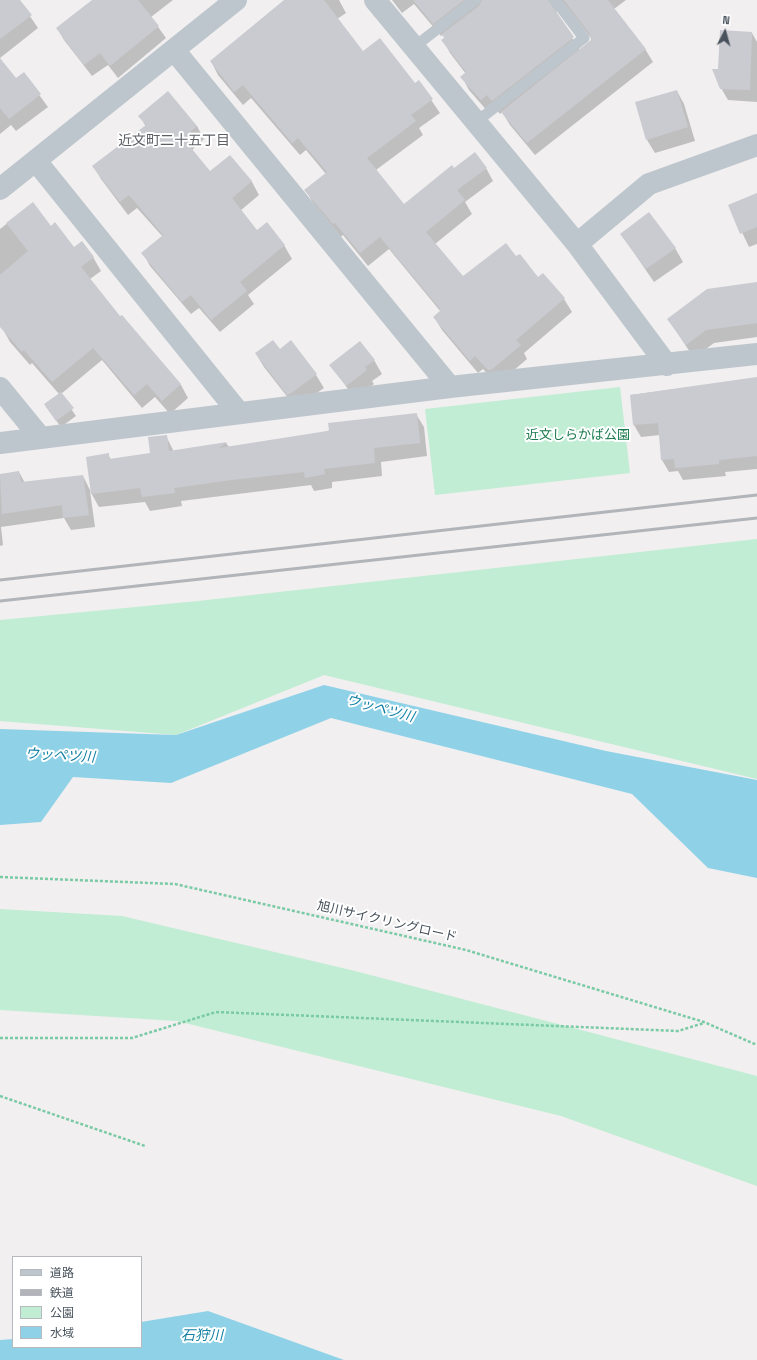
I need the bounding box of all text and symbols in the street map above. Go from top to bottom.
north arrow [705,12,745,52]
text: N [722,13,731,27]
district label: 近文町二十五丁目 [118,133,230,149]
park label: 近文しらかば公園 [526,427,630,443]
water label: ウッペツ川 [344,692,416,726]
water label: ウッペツ川 [25,746,95,766]
street label: 旭川サイクリングロード [316,898,458,946]
legend [12,1256,142,1348]
text: 道路 [50,1265,74,1281]
text: 鉄道 [50,1285,74,1301]
text: 公園 [50,1305,74,1321]
text: 水域 [50,1325,74,1341]
water label: 石狩川 [181,1328,223,1344]

